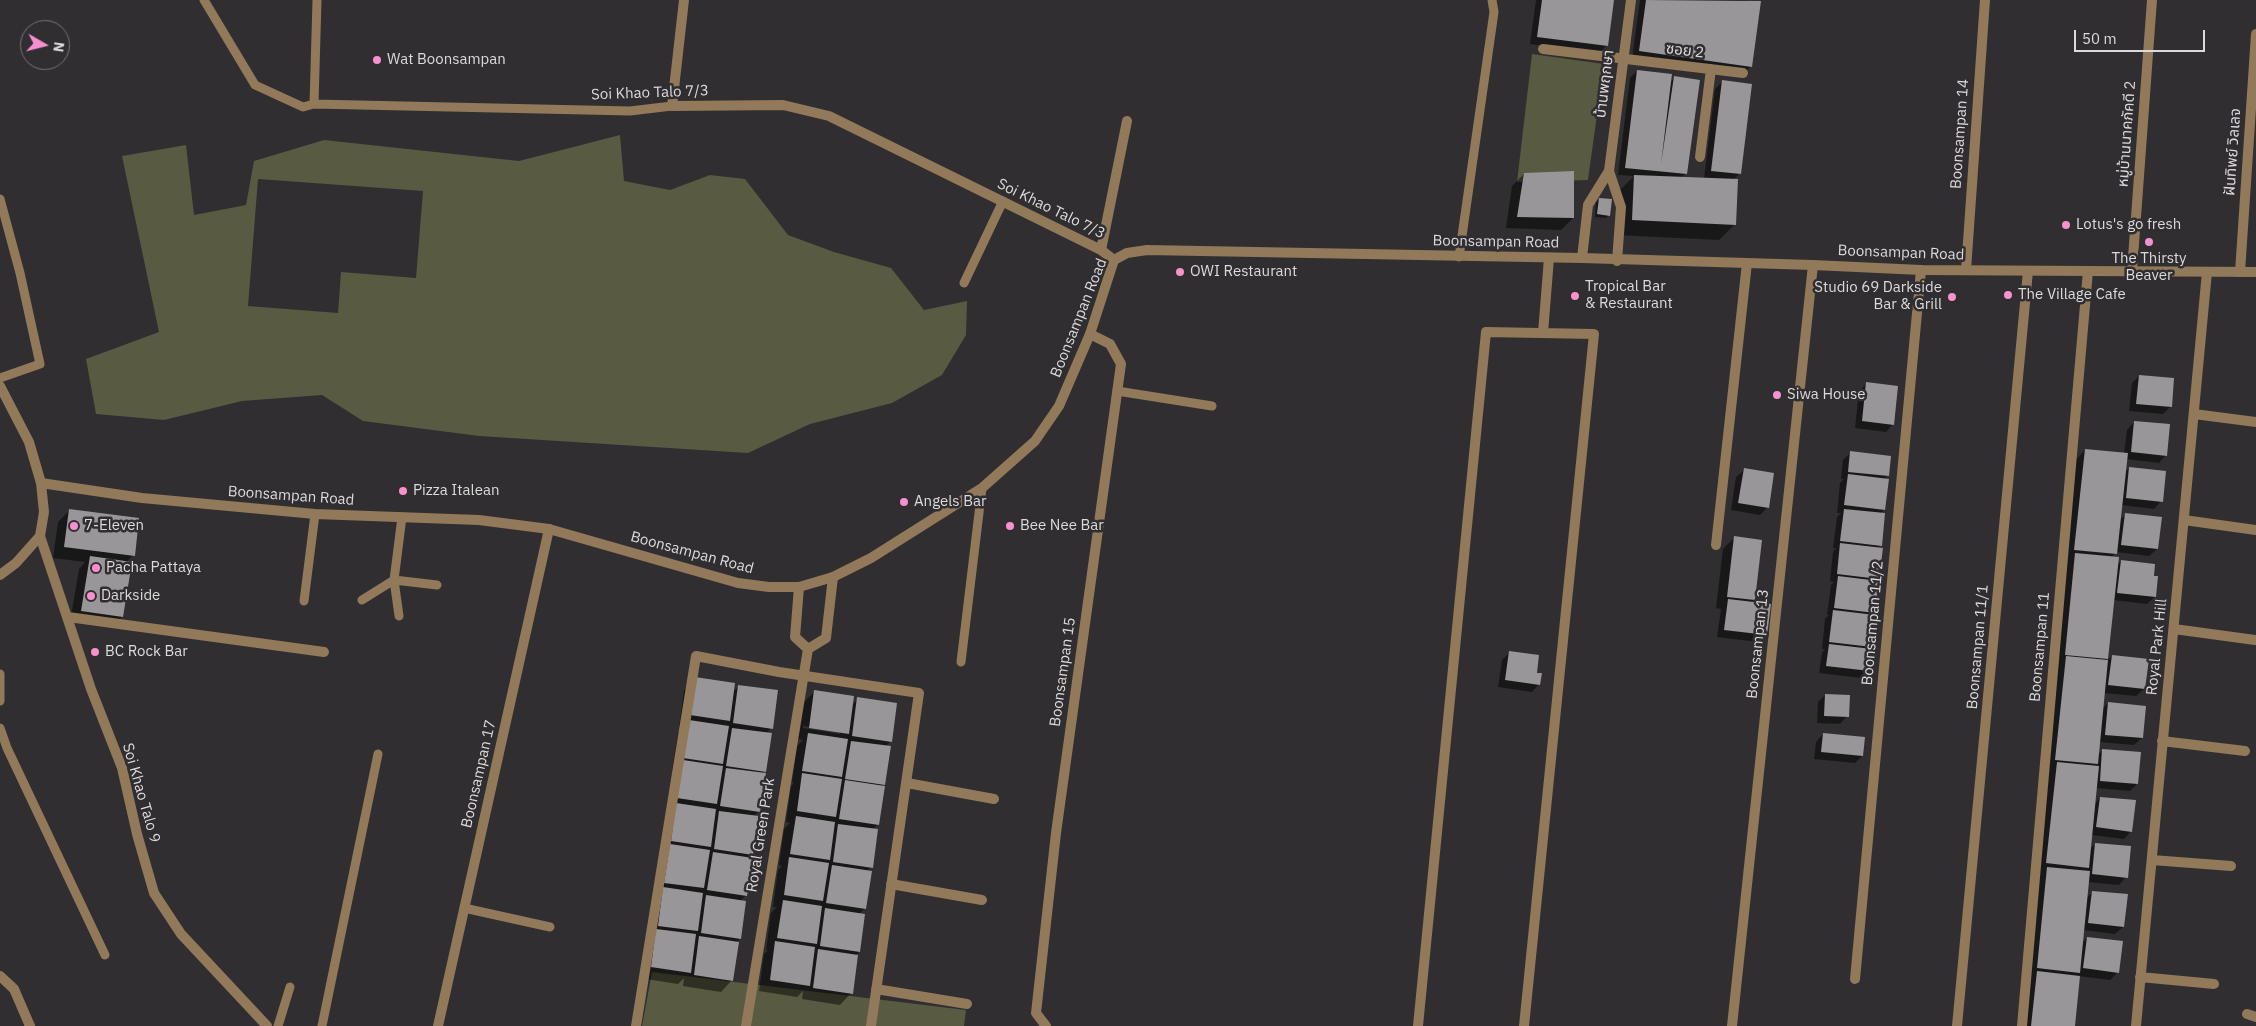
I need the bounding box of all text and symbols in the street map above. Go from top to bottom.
north arrow [20,20,70,70]
scale bar [2076,20,2207,52]
text: 50 m [2082,29,2117,48]
street label: ซอย 2 [1665,40,1705,62]
text: N [49,41,68,53]
street label: บ้านพฤกษา [1592,49,1618,119]
place label: Wat Boonsampan [387,51,506,69]
marker: Wat Boonsampan [371,54,383,66]
street label: Boonsampan 14 [1947,78,1973,190]
street label: หมู่บ้านนาคภัคดี 2 [2114,80,2140,188]
street label: Soi Khao Talo 7/3 [591,82,709,104]
street label: ฝันทิพย์ วิลเลจ [2221,108,2245,196]
street label: Soi Khao Talo 7/3 [994,175,1108,243]
place label: Lotus's go fresh [2076,216,2181,234]
marker: Lotus's go fresh [2060,219,2072,231]
street label: Boonsampan Road [1432,232,1560,252]
marker: The Thirsty Beaver [2143,236,2155,248]
street label: Boonsampan Road [1837,242,1965,264]
place label: The Thirsty Beaver [2111,250,2187,285]
street label: Boonsampan Road [1047,256,1111,380]
place label: OWI Restaurant [1190,263,1297,281]
marker: OWI Restaurant [1174,266,1186,278]
place label: Tropical Bar & Restaurant [1585,278,1673,313]
place label: Studio 69 Darkside Bar & Grill [1814,279,1942,314]
place label: The Village Cafe [2018,286,2126,304]
marker: The Village Cafe [2002,289,2014,301]
marker: Tropical Bar & Restaurant [1569,290,1581,302]
marker: Studio 69 Darkside Bar & Grill [1946,291,1958,303]
place label: Siwa House [1787,386,1865,404]
marker: Siwa House [1771,389,1783,401]
place label: Pizza Italean [413,482,499,500]
street label: Boonsampan Road [227,483,355,509]
marker: Pizza Italean [397,485,409,497]
place label: Angels Bar [914,493,986,511]
marker: Angels Bar [898,496,910,508]
place label: 7-Eleven [84,517,144,535]
place label: Bee Nee Bar [1020,517,1104,535]
marker: 7-Eleven [68,520,80,532]
marker: Bee Nee Bar [1004,520,1016,532]
street label: Boonsampan Road [628,528,756,578]
place label: Pacha Pattaya [106,559,201,577]
street label: Boonsampan 11/2 [1859,560,1887,686]
marker: Pacha Pattaya [90,562,102,574]
street label: Boonsampan 11/1 [1964,584,1992,710]
place label: Darkside [101,587,160,605]
street label: Boonsampan 13 [1743,588,1773,700]
marker: Darkside [85,590,97,602]
street label: Boonsampan 11 [2026,591,2054,703]
street label: Royal Park Hill [2143,598,2171,696]
street label: Boonsampan 15 [1046,616,1080,728]
place label: BC Rock Bar [105,643,188,661]
marker: BC Rock Bar [89,646,101,658]
street label: Boonsampan 17 [458,718,500,830]
street label: Soi Khao Talo 9 [118,741,164,845]
street label: Royal Green Park [743,777,779,893]

